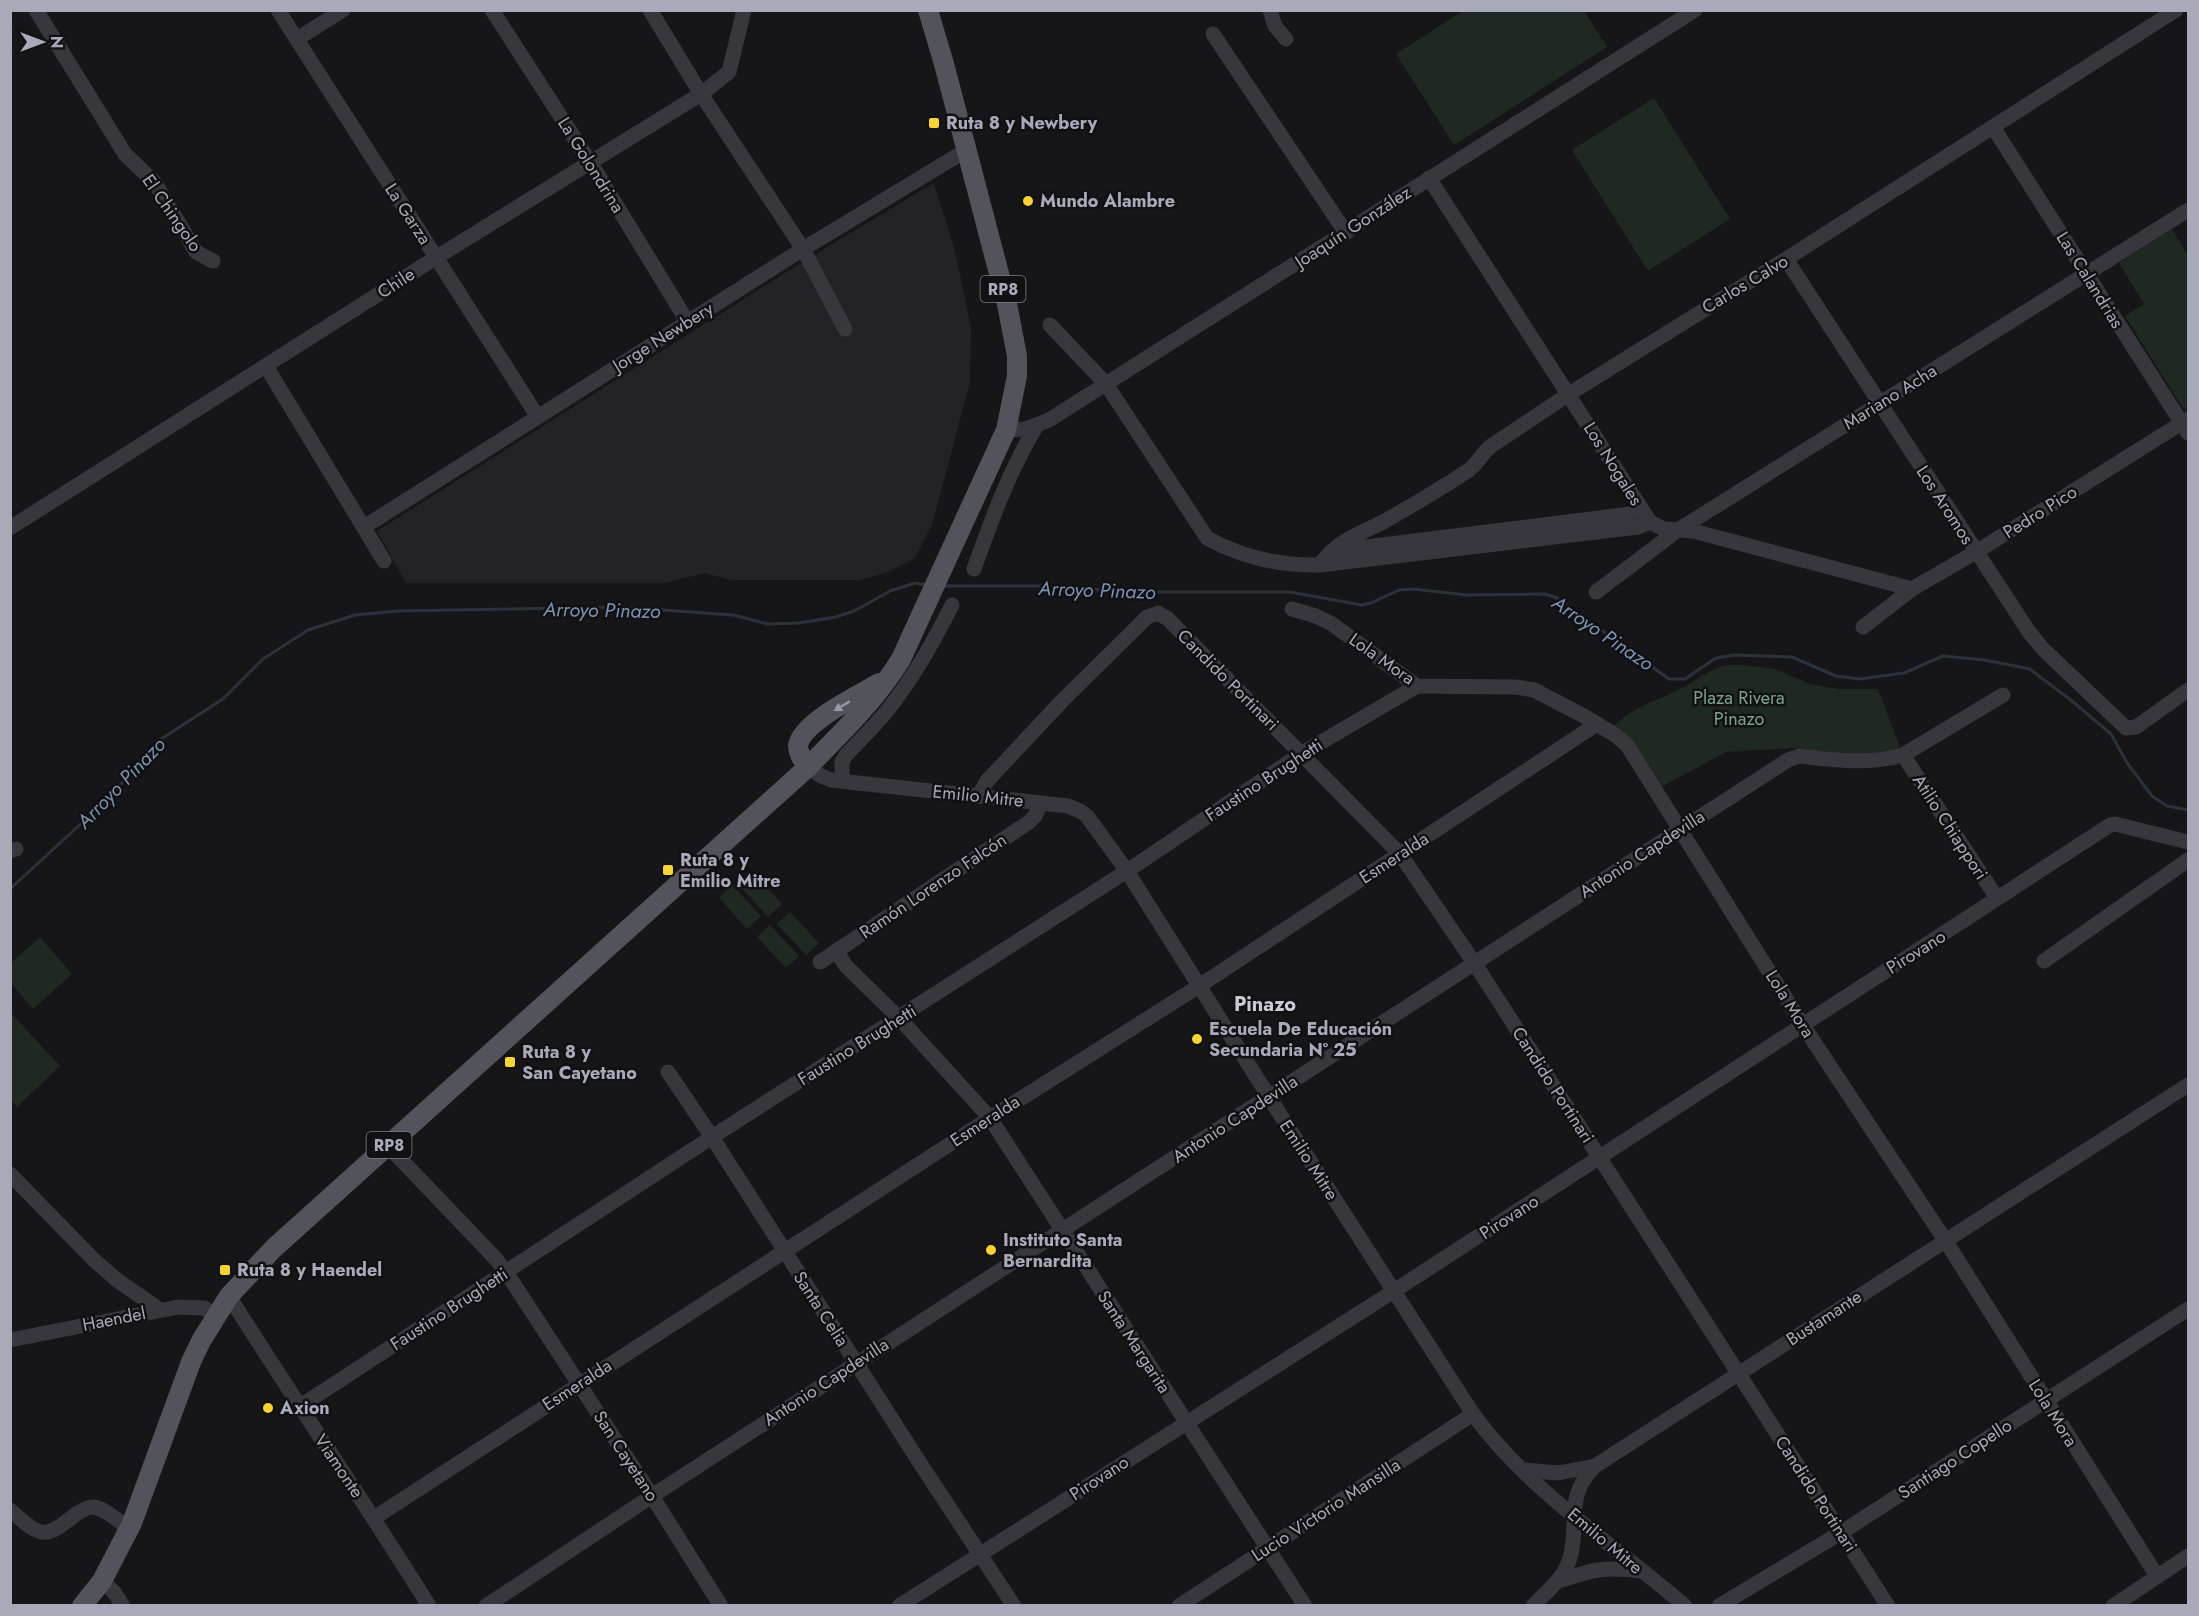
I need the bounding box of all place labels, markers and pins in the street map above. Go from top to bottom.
place label: Ruta 8 y Newbery [946,110,1098,136]
marker: Ruta 8 y Newbery [927,116,941,130]
place label: Mundo Alambre [1040,188,1175,214]
marker: Mundo Alambre [1021,194,1035,208]
place label: Ruta 8 y Emilio Mitre [680,847,781,894]
marker: Ruta 8 y Emilio Mitre [661,863,675,877]
place label: Escuela De Educación Secundaria Nº 25 [1209,1016,1392,1063]
marker: Escuela De Educación Secundaria Nº 25 [1190,1032,1204,1046]
place label: Ruta 8 y San Cayetano [522,1039,637,1086]
marker: Ruta 8 y San Cayetano [503,1055,517,1069]
place label: Instituto Santa Bernardita [1003,1227,1123,1274]
marker: Instituto Santa Bernardita [984,1243,998,1257]
place label: Ruta 8 y Haendel [237,1257,382,1283]
marker: Ruta 8 y Haendel [218,1263,232,1277]
place label: Axion [279,1395,330,1421]
marker: Axion [261,1401,275,1415]

